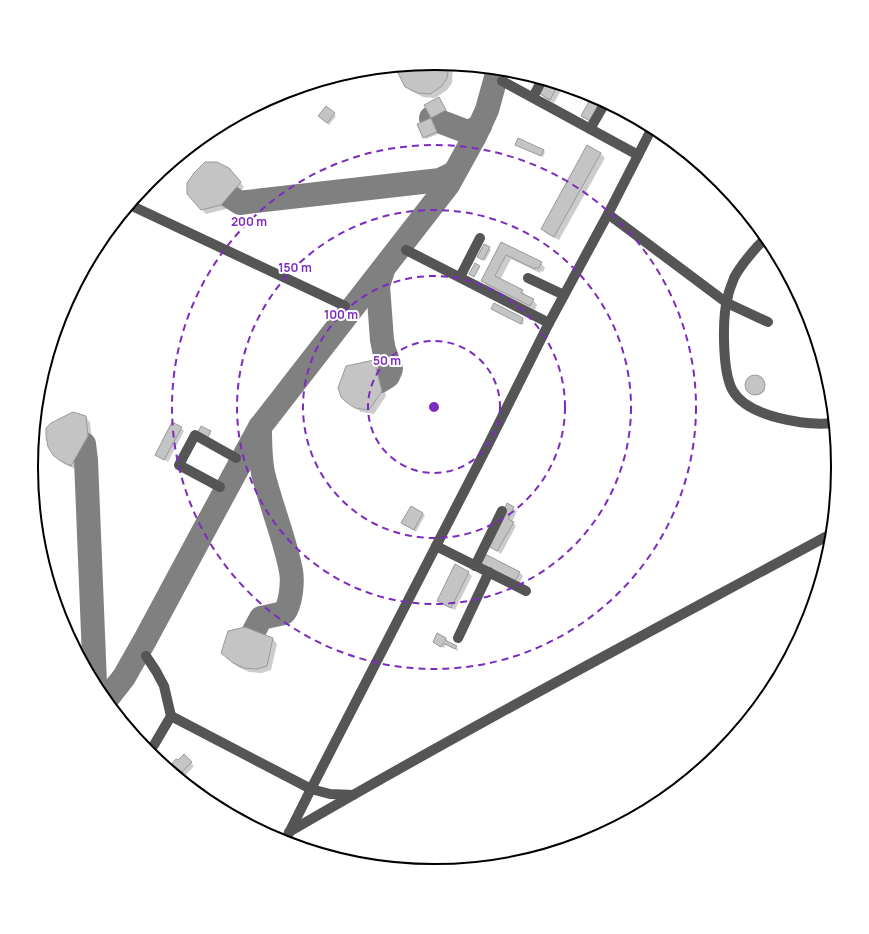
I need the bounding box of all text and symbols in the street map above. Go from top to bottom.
text: 200 m [231,213,267,230]
text: 150 m [278,259,312,276]
text: 100 m [324,306,358,323]
text: 50 m [373,352,401,369]
centre of rings [427,400,441,414]

